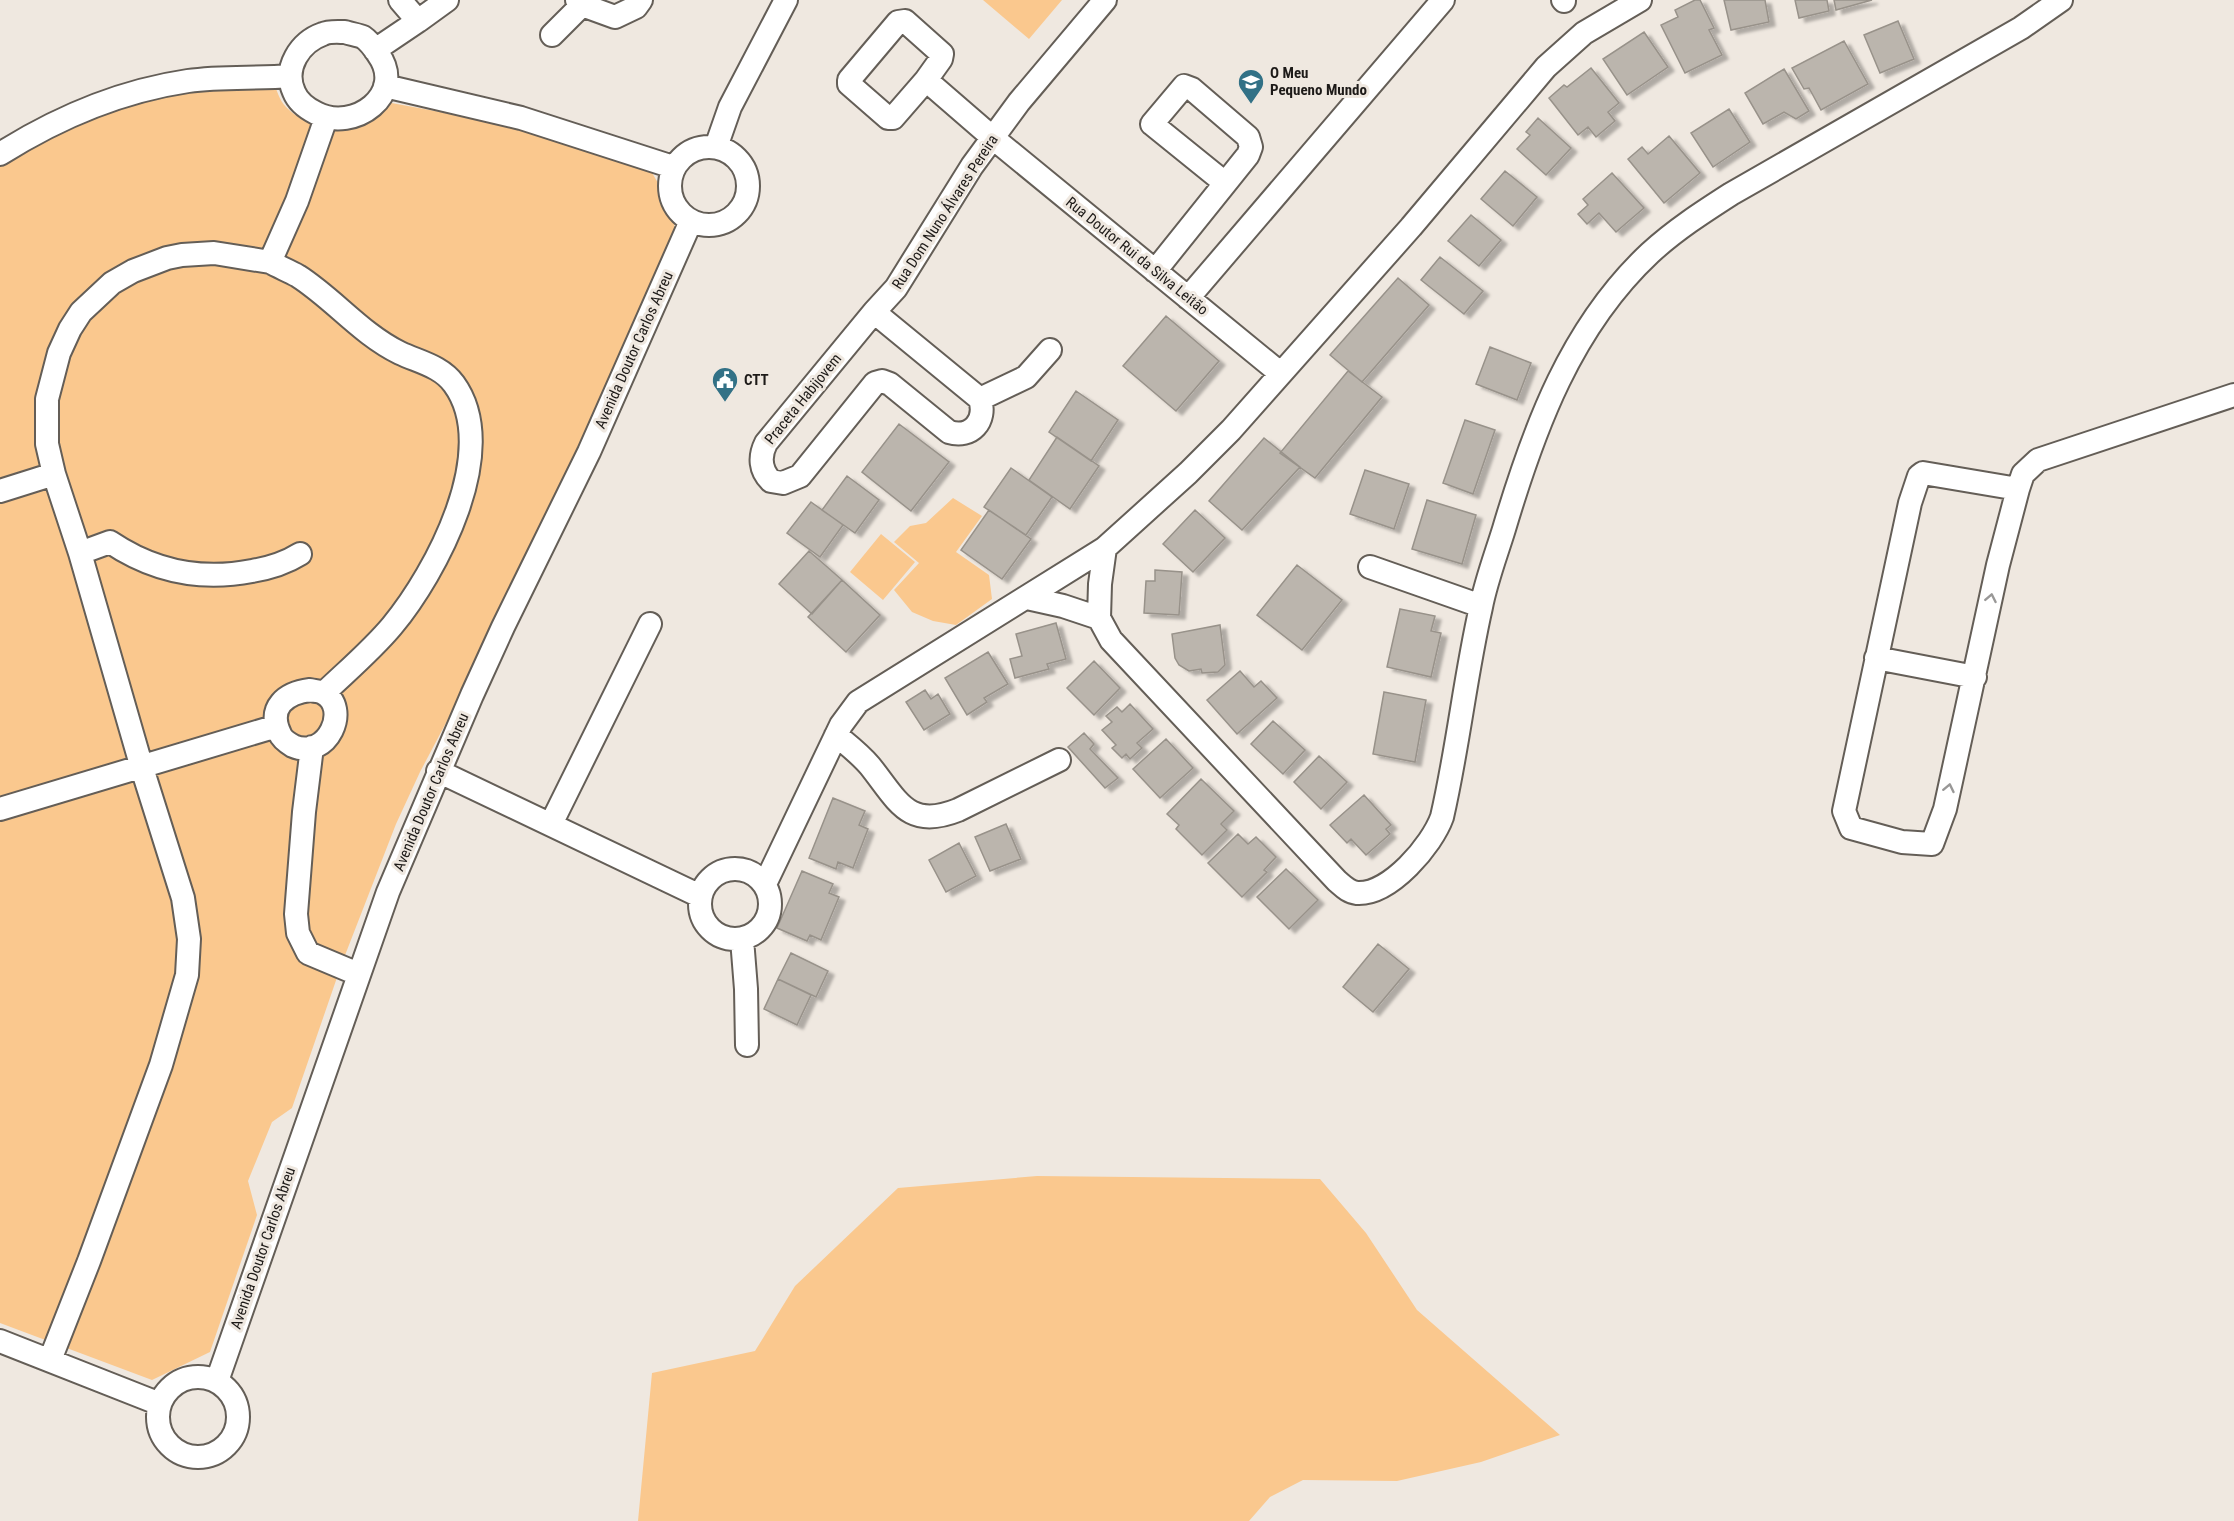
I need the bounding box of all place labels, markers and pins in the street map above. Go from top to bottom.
place label: O Meu Pequeno Mundo [1270,64,1367,99]
school or university icon: O Meu Pequeno Mundo [1236,67,1266,105]
public building icon: CTT [710,365,740,403]
place label: CTT [744,371,769,389]

